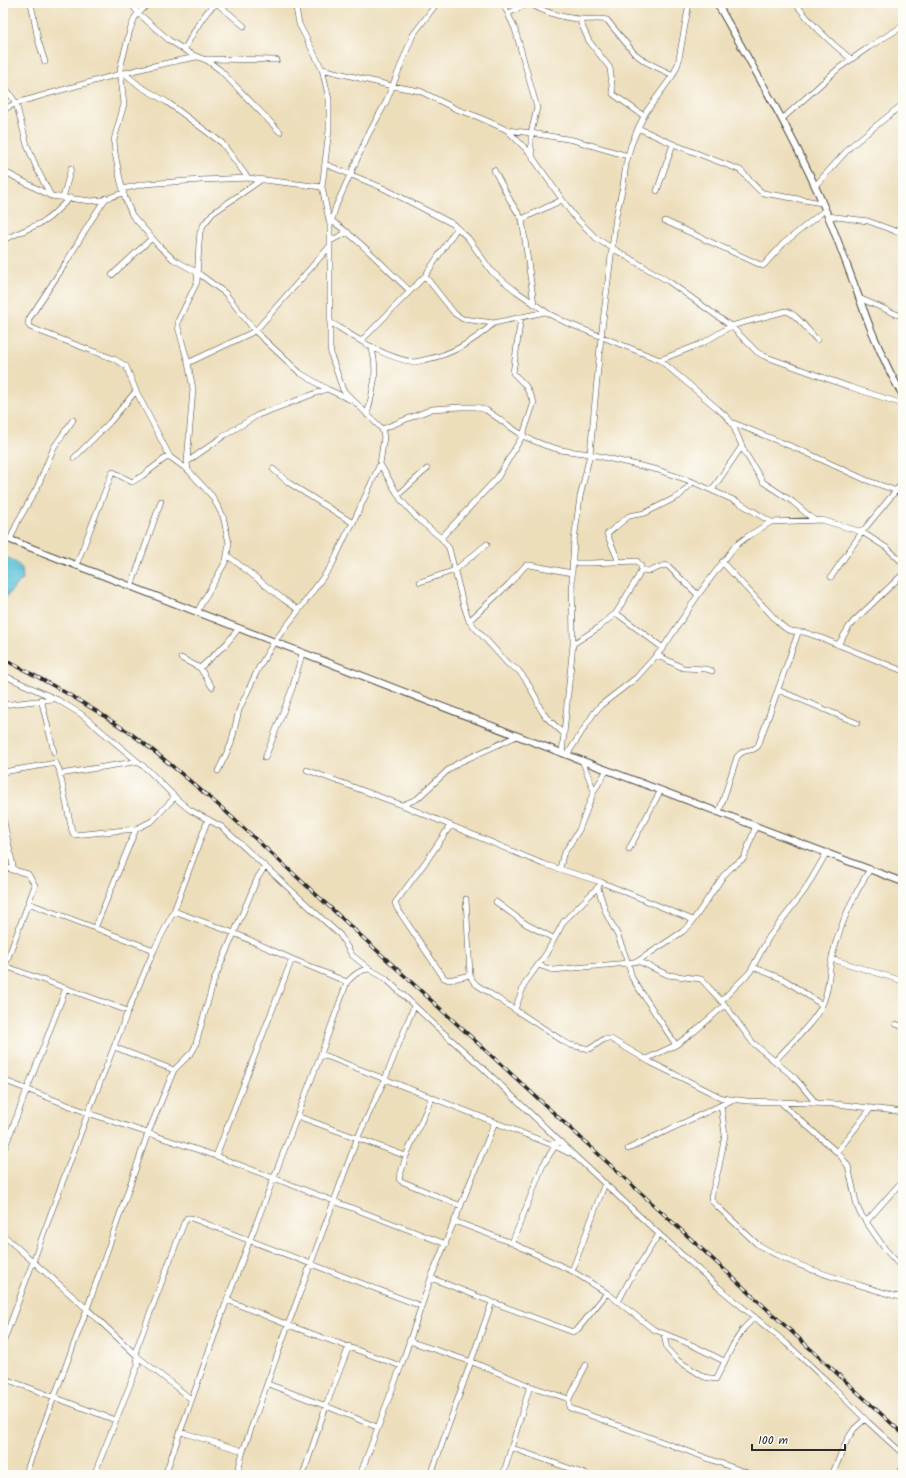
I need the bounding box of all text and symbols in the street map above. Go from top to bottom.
scale bar [752,1426,845,1452]
text: 100 m [758,1431,789,1450]

